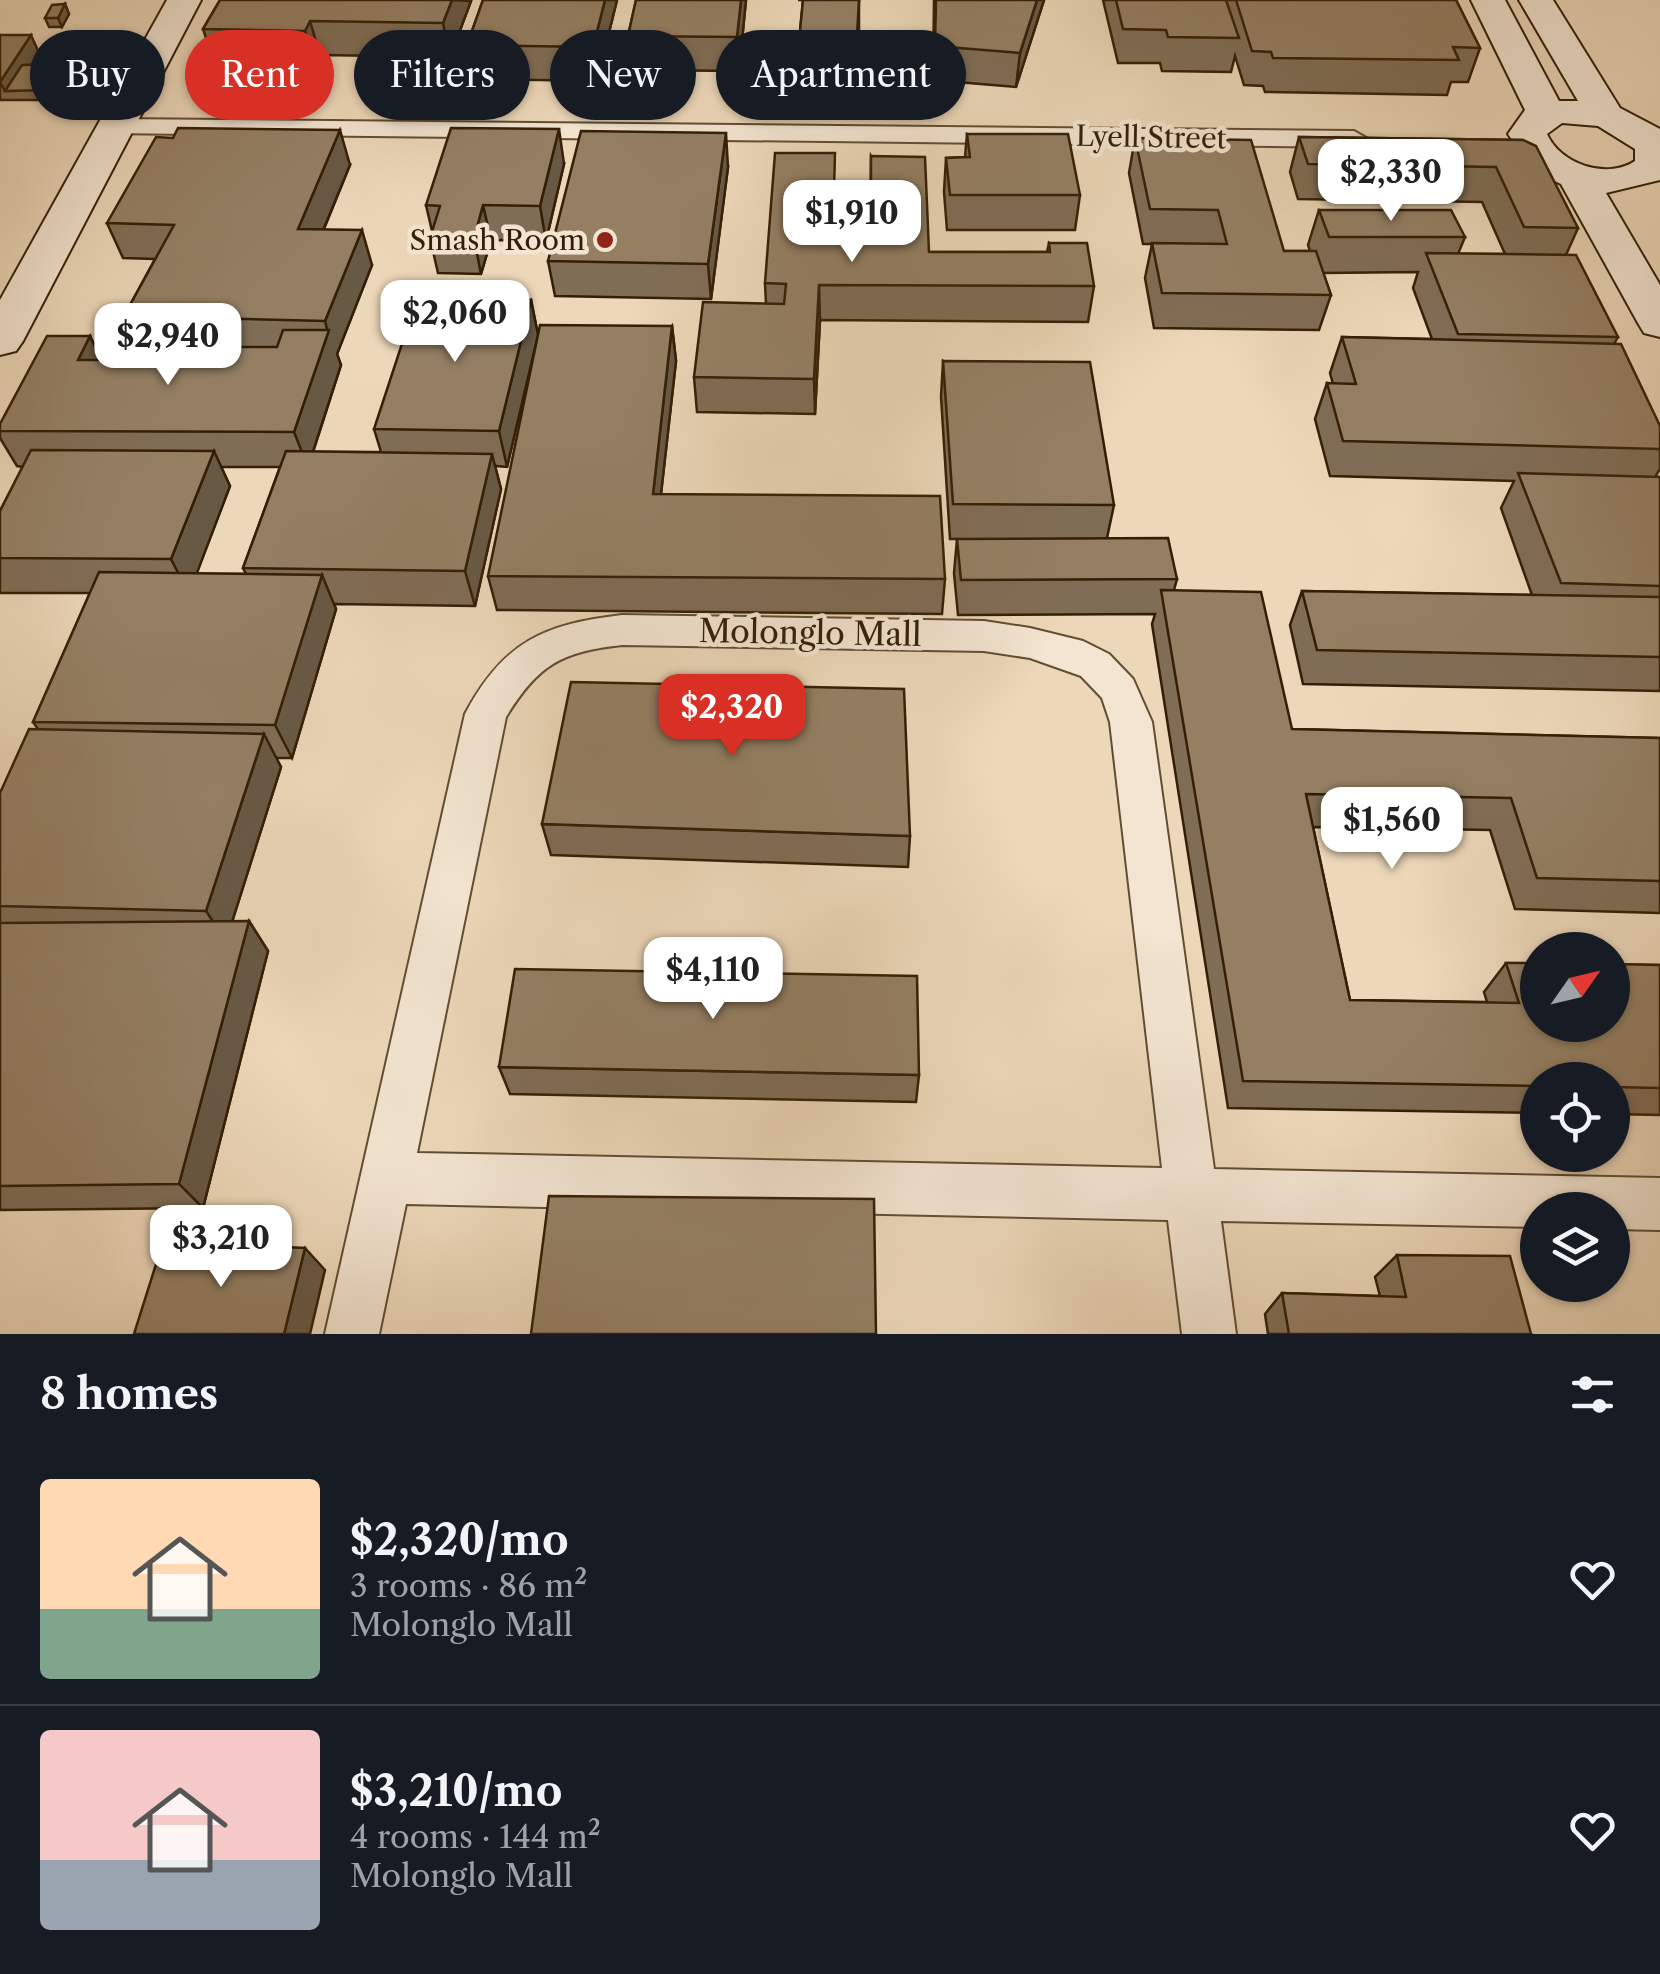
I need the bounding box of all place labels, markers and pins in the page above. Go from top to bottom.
pin: $2,330 [1310,139,1472,224]
pin: $1,910 [771,180,933,265]
place label: Smash Room [410,223,585,257]
marker: Smash Room [594,229,616,251]
pin: $2,060 [374,280,536,365]
pin: $2,940 [87,303,249,388]
pin: $2,320 [651,674,813,759]
pin: $1,560 [1311,787,1473,872]
pin: $4,110 [632,937,794,1022]
pin: $3,210 [140,1205,302,1290]

